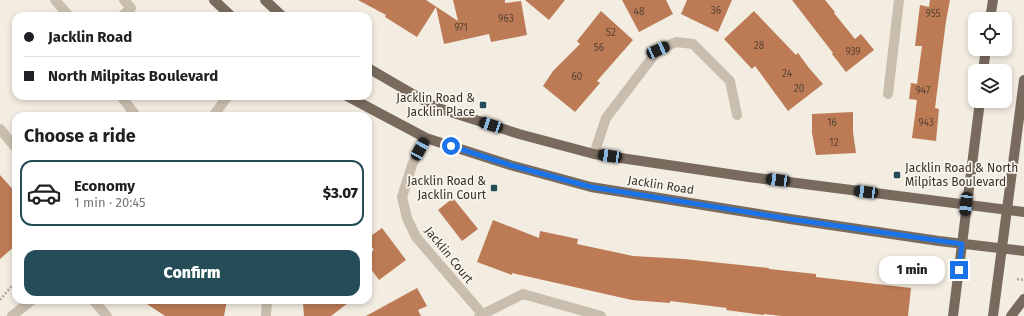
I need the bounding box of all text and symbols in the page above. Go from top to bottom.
house number: 36 [711,5,721,17]
house number: 48 [634,6,645,18]
house number: 955 [925,8,941,20]
map controls [968,12,1012,108]
button: locate [968,12,1012,56]
house number: 963 [498,13,514,25]
house number: 971 [454,22,468,34]
house number: 52 [606,27,616,39]
text: Jacklin Road [48,28,132,46]
car [645,40,671,60]
house number: 28 [754,40,765,52]
house number: 56 [594,42,604,54]
house number: 939 [845,46,861,58]
button: layers [968,64,1012,108]
text: North Milpitas Boulevard [48,67,218,85]
house number: 24 [782,68,793,80]
house number: 60 [572,71,583,83]
house number: 20 [794,83,805,95]
house number: 947 [916,85,931,97]
place label: Jacklin Road & Jacklin Place [396,91,475,119]
marker: Jacklin Road & Jacklin Place [478,100,488,110]
car [478,116,504,134]
house number: 16 [827,117,837,129]
house number: 943 [918,117,934,129]
text: Choose a ride [24,125,136,147]
car [409,136,431,162]
route start [442,137,460,155]
house number: 12 [829,137,839,149]
car [597,148,623,164]
place label: Jacklin Road & North Milpitas Boulevard [905,161,1018,189]
marker: Jacklin Road & North Milpitas Boulevard [892,170,902,180]
street label: Jacklin Road [627,173,695,197]
car [765,173,791,187]
place label: Jacklin Road & Jacklin Court [407,174,487,202]
icon: car [26,175,62,211]
text: Economy [74,177,135,195]
marker: Jacklin Road & Jacklin Court [489,183,499,193]
text: $3.07 [323,184,358,202]
car [853,185,879,199]
car [959,191,973,217]
text: 1 min · 20:45 [74,195,146,210]
street label: Jacklin Court [422,224,476,287]
button: Confirm [24,250,360,296]
callout: 1 min [879,256,945,284]
route end [950,261,968,279]
text: 1 min [896,262,928,277]

